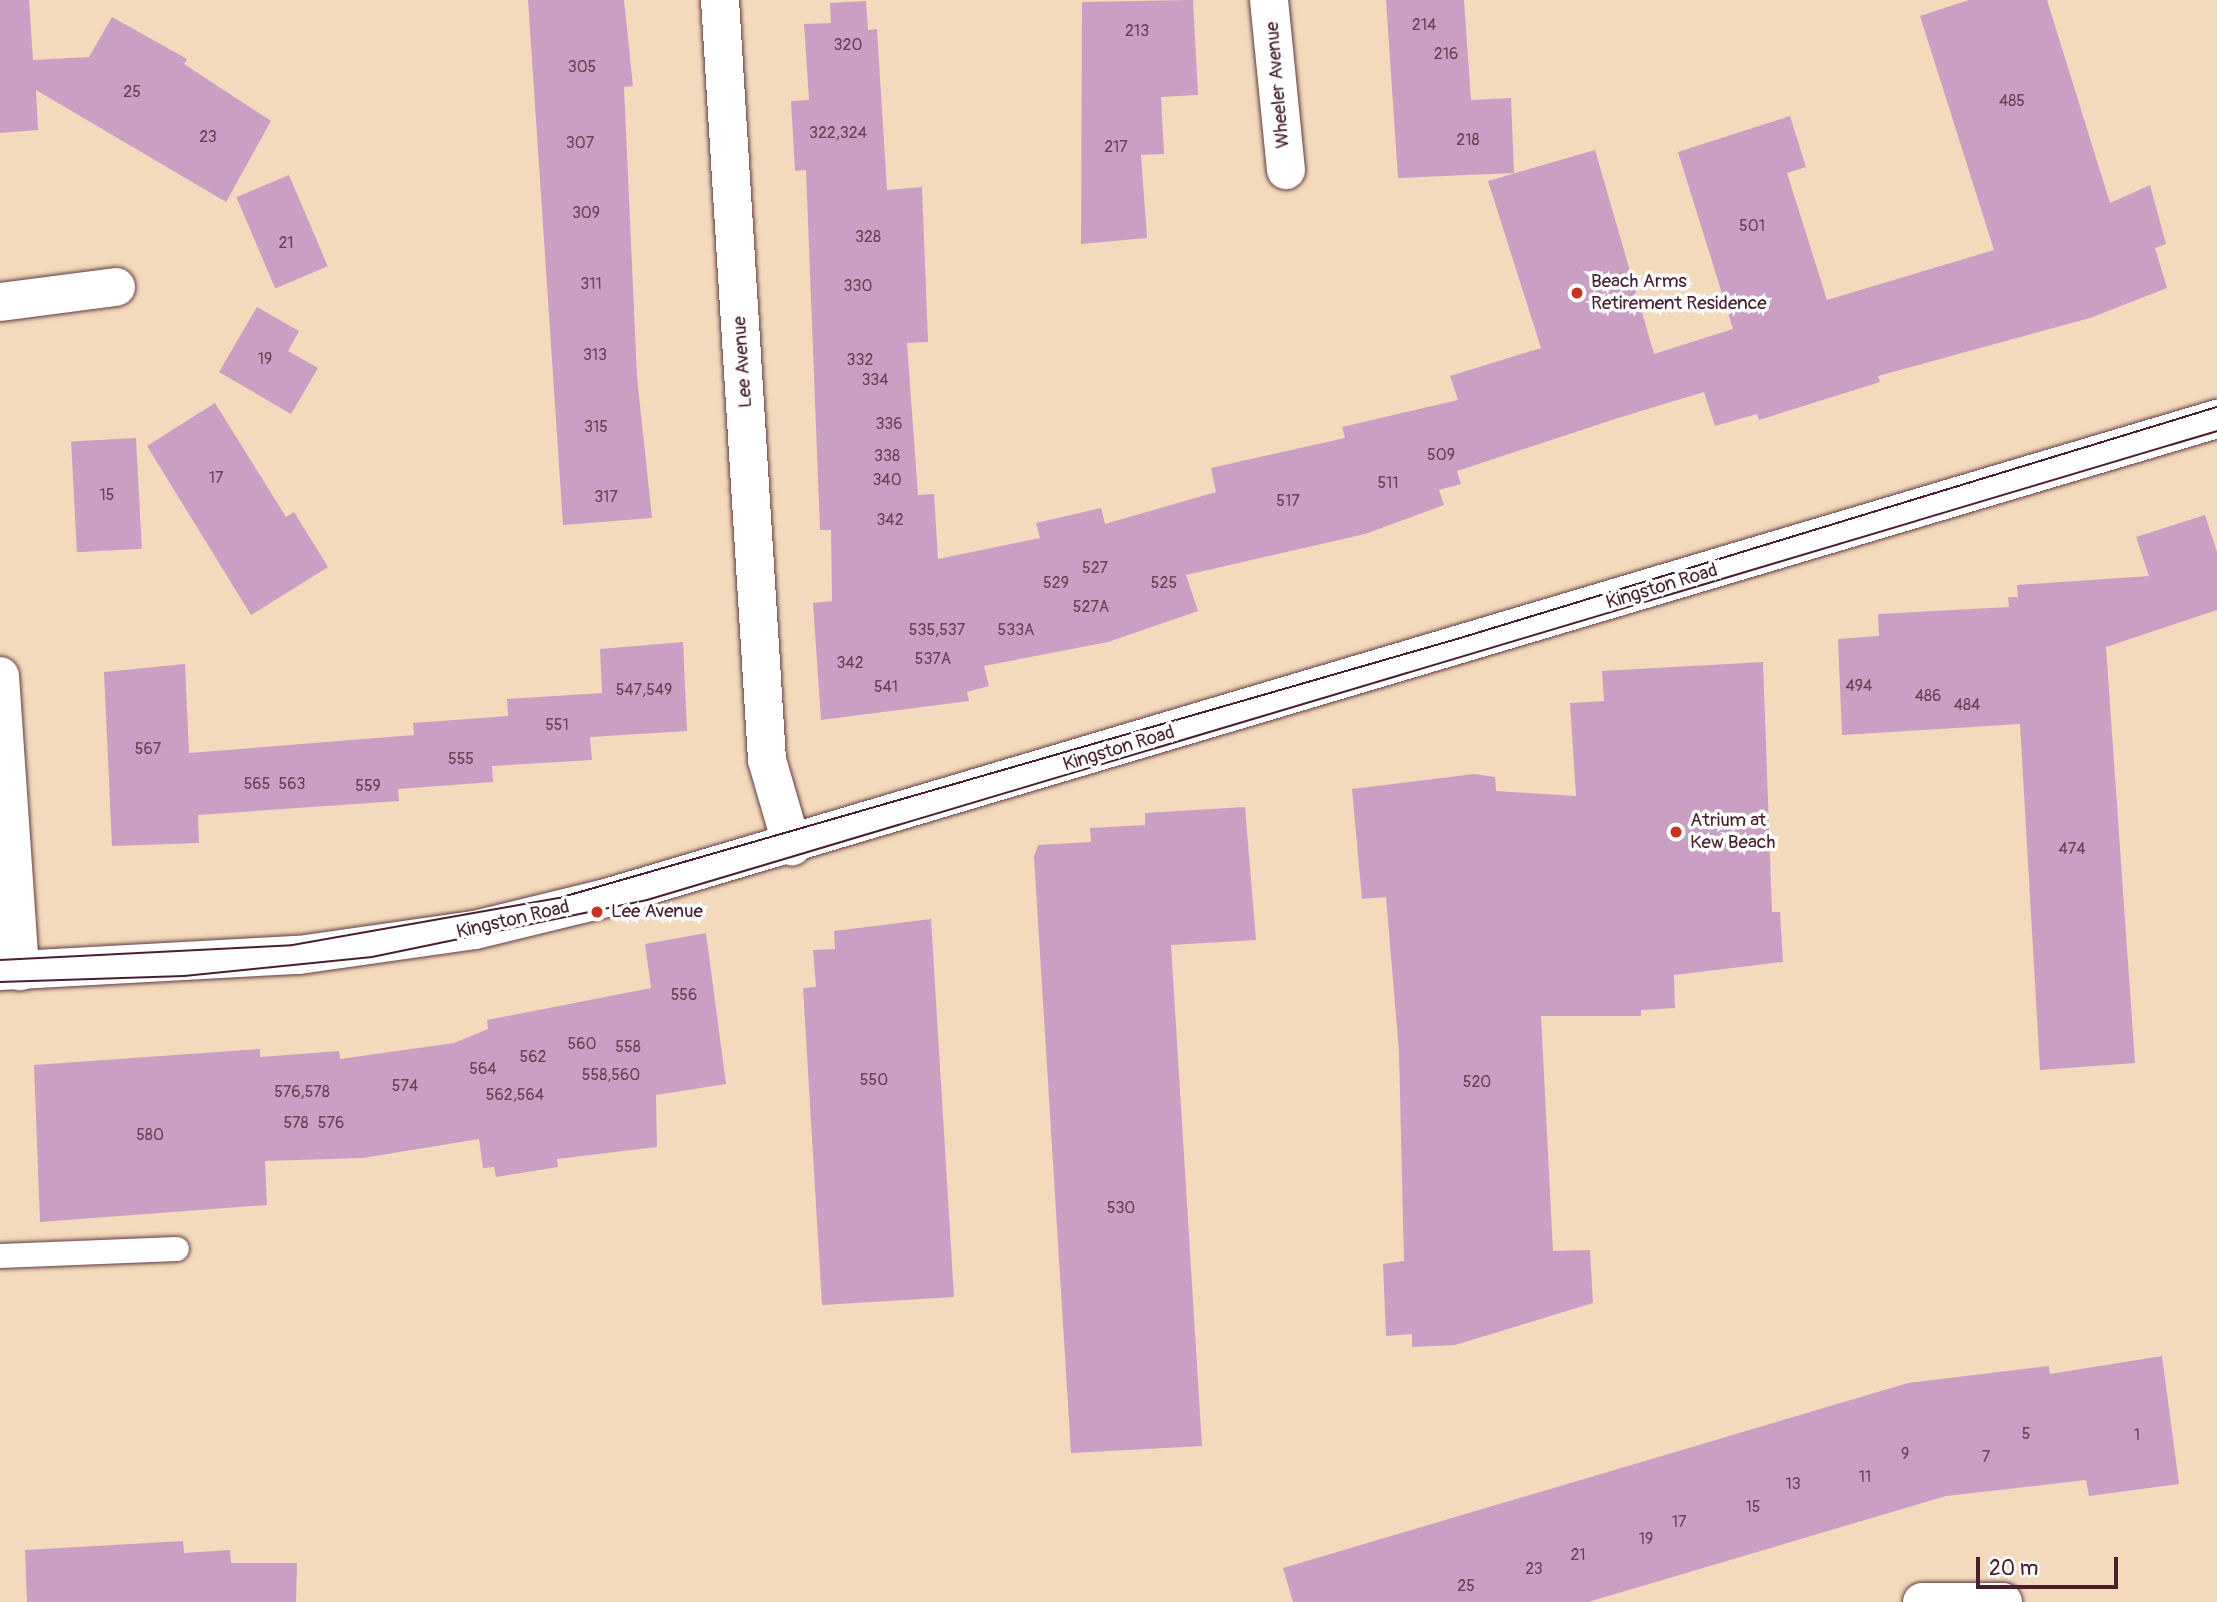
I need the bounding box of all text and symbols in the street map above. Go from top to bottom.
house number: 214 [1412,15,1436,35]
house number: 213 [1125,21,1149,41]
street label: Wheeler Avenue [1261,21,1295,149]
house number: 320 [834,35,862,55]
house number: 216 [1434,44,1458,64]
house number: 305 [568,57,596,77]
house number: 25 [123,82,141,102]
house number: 485 [1999,91,2025,111]
house number: 322,324 [809,123,867,143]
house number: 23 [199,127,217,147]
house number: 218 [1456,130,1480,150]
house number: 307 [566,133,594,153]
house number: 217 [1104,137,1128,157]
house number: 309 [572,203,600,223]
house number: 501 [1739,216,1765,236]
house number: 328 [855,227,881,247]
house number: 21 [278,233,294,253]
place label: Beach Arms Retirement Residence [1591,271,1767,315]
house number: 311 [580,274,602,294]
house number: 330 [844,276,872,296]
marker: Beach Arms Retirement Residence [1569,285,1585,301]
street label: Lee Avenue [728,315,758,409]
house number: 313 [583,345,607,365]
house number: 19 [258,349,272,369]
house number: 332 [847,350,873,370]
house number: 334 [861,370,889,390]
house number: 336 [875,414,903,434]
house number: 315 [584,417,608,437]
house number: 509 [1427,445,1455,465]
house number: 338 [874,446,900,466]
house number: 17 [209,468,223,488]
house number: 340 [872,470,902,490]
house number: 511 [1377,473,1399,493]
house number: 15 [100,485,114,505]
house number: 317 [594,487,618,507]
house number: 517 [1276,491,1300,511]
house number: 342 [876,510,904,530]
house number: 527 [1082,558,1108,578]
street label: Kingston Road [1604,559,1720,615]
house number: 529 [1043,573,1069,593]
house number: 525 [1151,573,1177,593]
house number: 527A [1073,597,1109,617]
house number: 535,537 [909,620,965,640]
house number: 533A [998,620,1034,640]
house number: 537A [915,649,951,669]
house number: 342 [836,653,864,673]
house number: 494 [1846,676,1872,696]
house number: 541 [874,677,898,697]
house number: 547,549 [616,680,672,700]
house number: 486 [1915,686,1941,706]
house number: 484 [1954,695,1980,715]
house number: 551 [545,715,569,735]
street label: Kingston Road [1061,721,1177,777]
house number: 567 [135,739,161,759]
house number: 555 [448,749,474,769]
house number: 565 [244,774,270,794]
house number: 563 [279,774,305,794]
house number: 559 [355,776,381,796]
place label: Atrium at Kew Beach [1690,810,1775,854]
marker: Atrium at Kew Beach [1668,824,1684,840]
house number: 474 [2058,839,2086,859]
street label: Kingston Road [454,896,572,944]
place label: Lee Avenue [611,901,703,923]
marker: Lee Avenue [589,904,605,920]
house number: 556 [671,985,697,1005]
house number: 560 [568,1034,596,1054]
house number: 558 [615,1037,641,1057]
house number: 562 [520,1047,546,1067]
house number: 564 [469,1059,497,1079]
house number: 558,560 [582,1065,640,1085]
house number: 550 [860,1070,888,1090]
house number: 520 [1463,1072,1491,1092]
house number: 574 [392,1076,418,1096]
house number: 576,578 [274,1082,330,1102]
house number: 562,564 [486,1085,544,1105]
house number: 578 [283,1113,309,1133]
house number: 576 [318,1113,344,1133]
house number: 580 [136,1125,164,1145]
house number: 530 [1107,1198,1135,1218]
house number: 5 [2022,1424,2030,1444]
house number: 1 [2134,1425,2140,1445]
house number: 9 [1901,1444,1909,1464]
house number: 7 [1982,1447,1990,1467]
house number: 11 [1859,1467,1871,1487]
house number: 13 [1785,1474,1801,1494]
house number: 15 [1746,1497,1760,1517]
house number: 17 [1672,1512,1686,1532]
house number: 19 [1639,1529,1653,1549]
scale bar [1979,1542,2121,1586]
house number: 21 [1570,1545,1586,1565]
text: 20 m [1989,1555,2038,1582]
house number: 23 [1525,1559,1543,1579]
house number: 25 [1457,1576,1475,1596]

